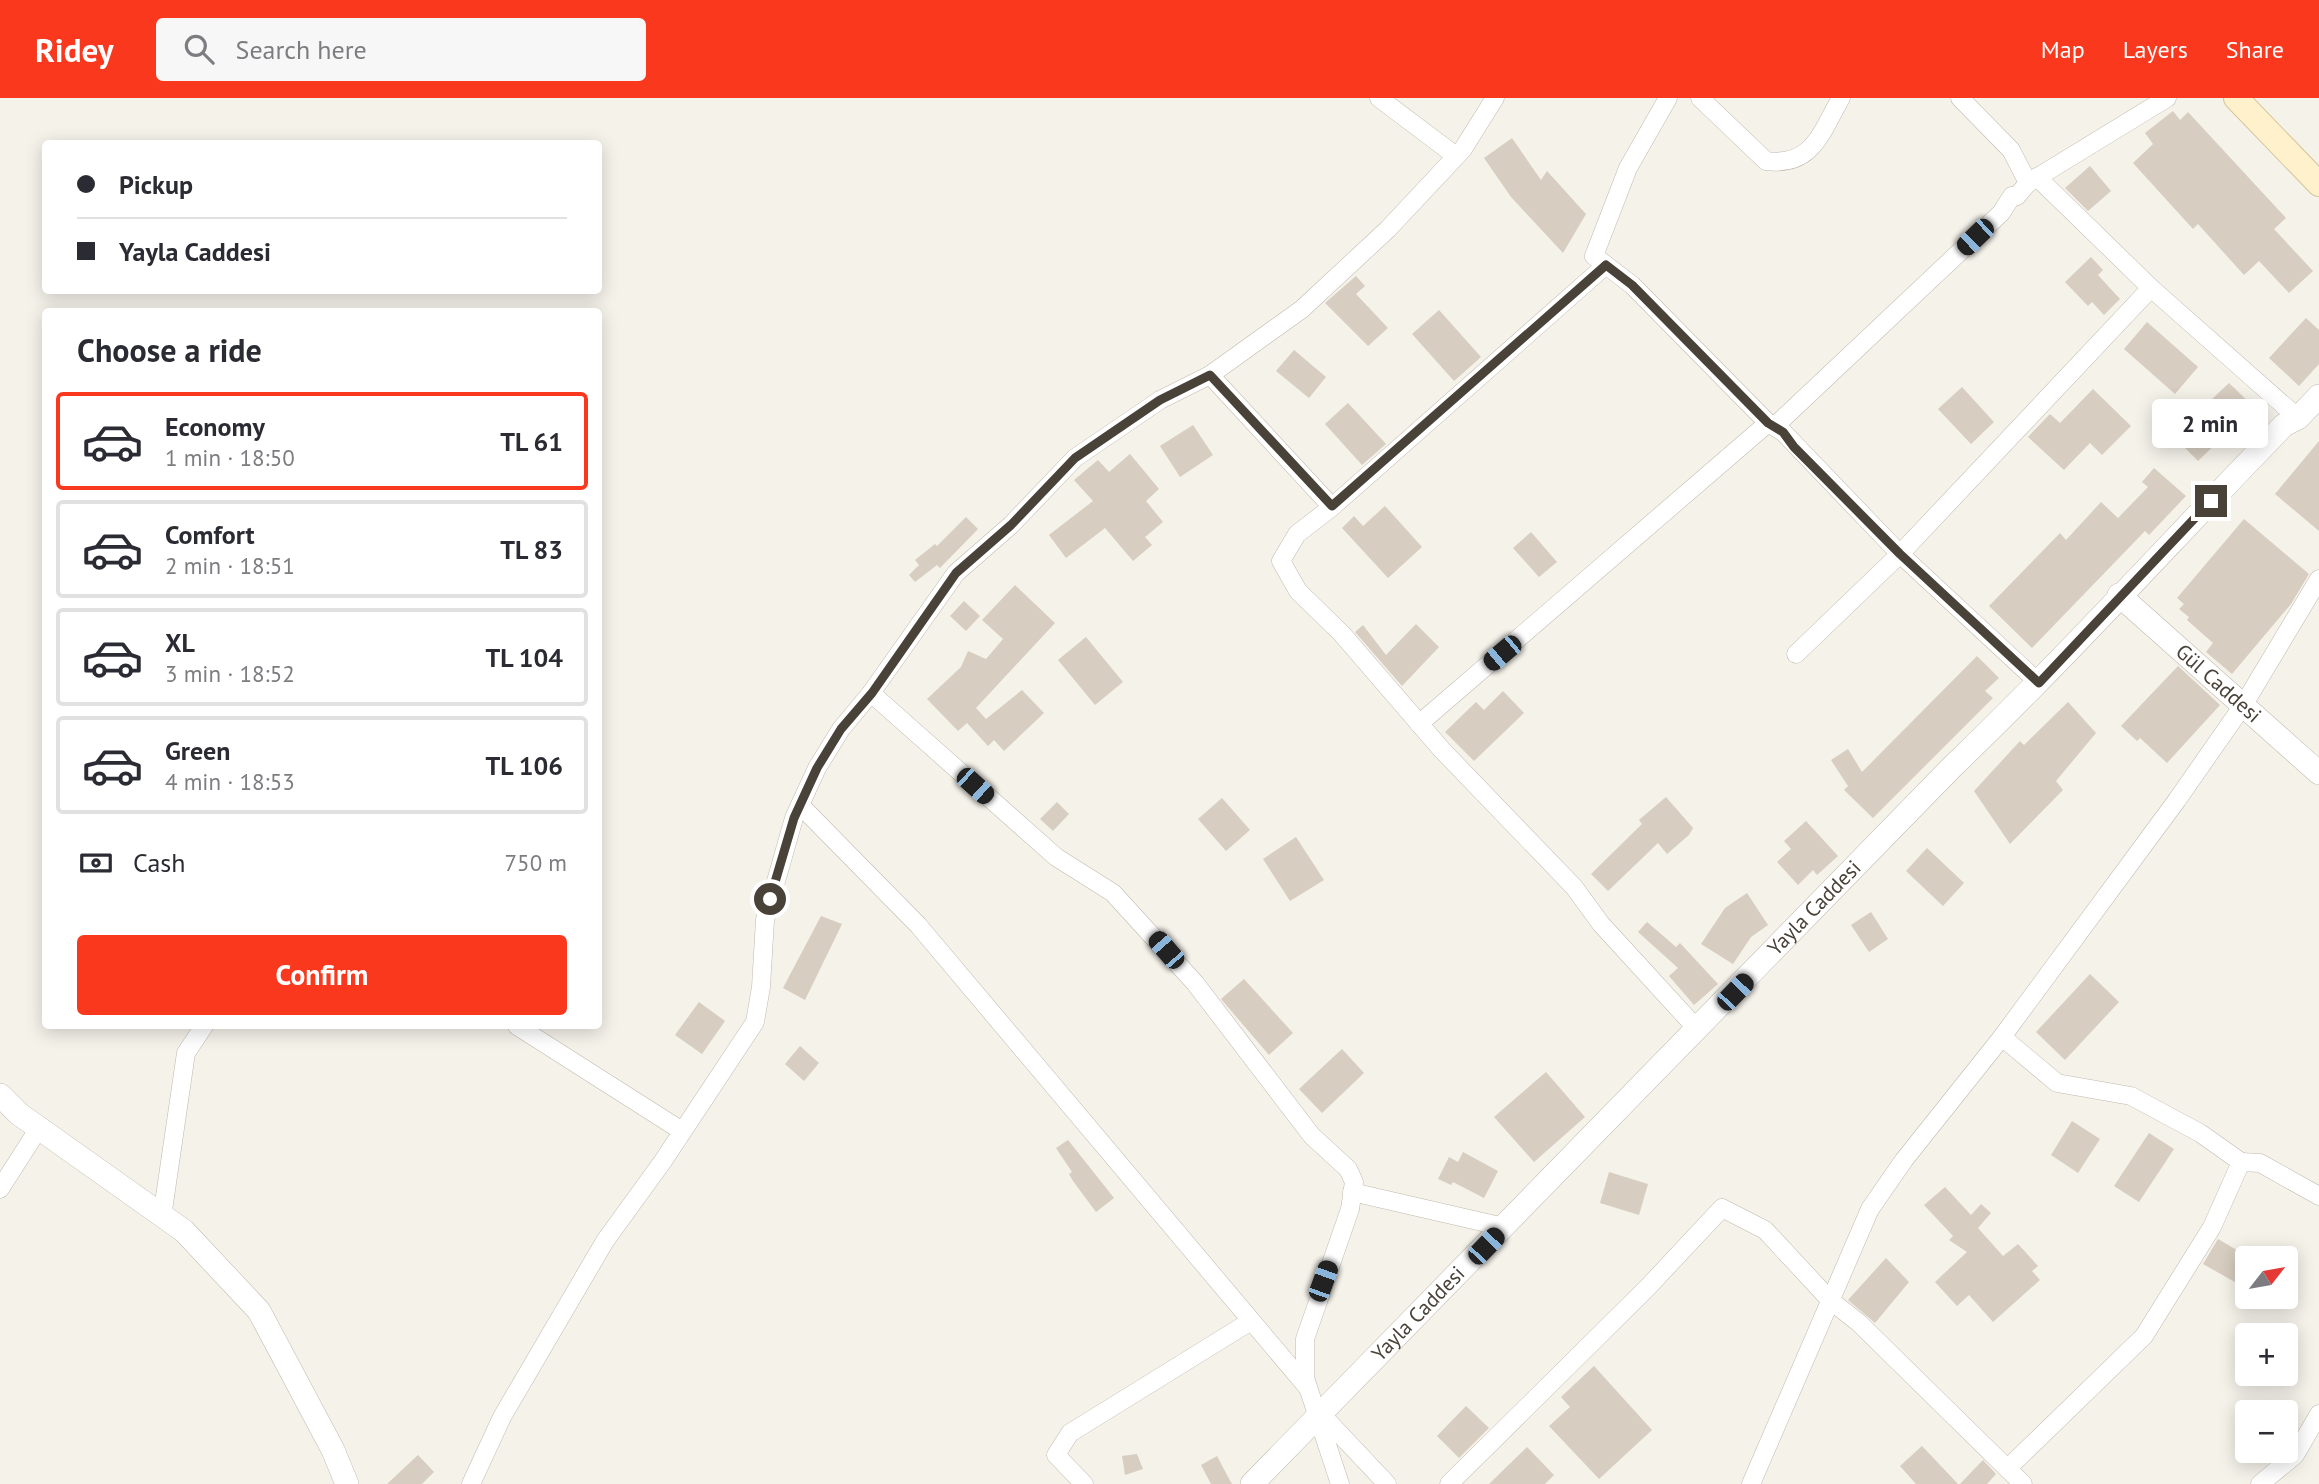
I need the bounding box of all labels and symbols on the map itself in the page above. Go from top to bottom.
car [1953,215,1998,259]
callout: 2 min [2153,400,2269,448]
route end [2195,485,2227,517]
car [1480,631,1525,675]
street label: Gül Caddesi [2170,638,2267,728]
car [953,764,998,808]
street label: Yayla Caddesi [1762,854,1866,961]
route start [754,883,786,915]
car [1145,927,1188,973]
car [1713,970,1758,1014]
car [1464,1224,1509,1268]
north arrow [2235,1246,2298,1309]
car [1306,1258,1341,1304]
street label: Yayla Caddesi [1365,1260,1470,1367]

